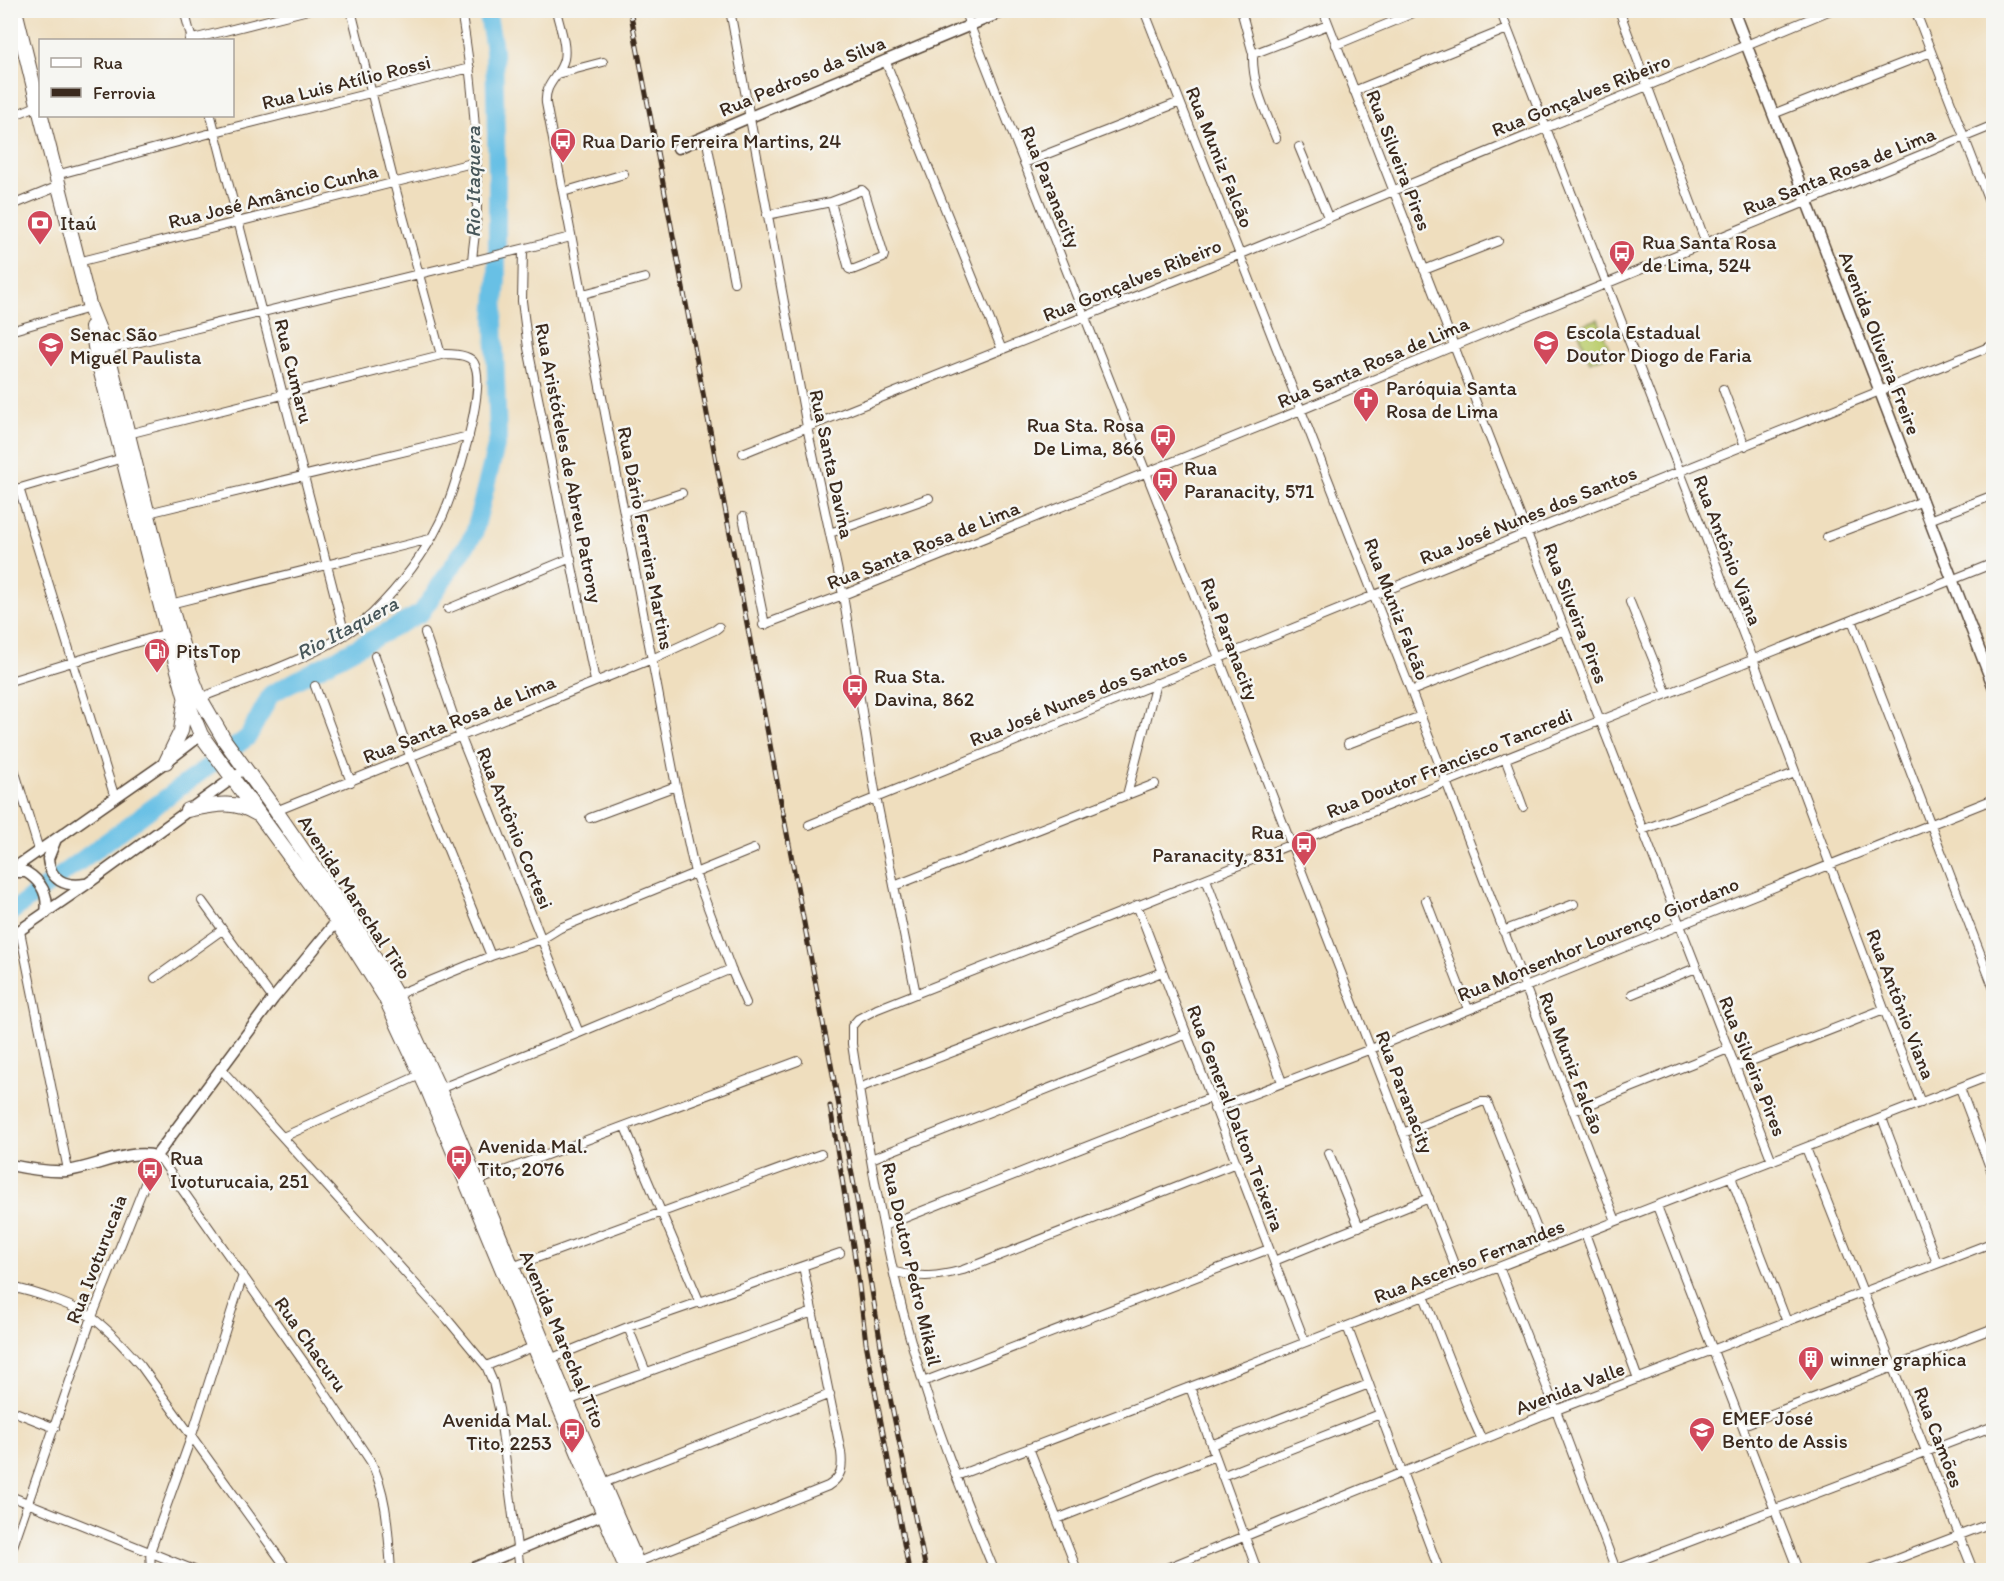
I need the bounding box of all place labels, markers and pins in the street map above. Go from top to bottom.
bus stop icon: Rua Dario Ferreira Martins, 24 [548,126,578,164]
place label: Rua Dario Ferreira Martins, 24 [582,129,841,153]
bank icon: Itaú [25,208,55,246]
place label: Itaú [60,211,96,235]
place label: Rua Santa Rosa de Lima, 524 [1642,230,1777,277]
bus stop icon: Rua Santa Rosa de Lima, 524 [1607,238,1637,276]
place label: Escola Estadual Doutor Diogo de Faria [1566,320,1752,367]
place label: Senac São Miguel Paulista [70,322,202,369]
school or university icon: Escola Estadual Doutor Diogo de Faria [1531,328,1561,366]
school or university icon: Senac São Miguel Paulista [36,330,66,368]
place label: Paróquia Santa Rosa de Lima [1386,376,1517,423]
church icon: Paróquia Santa Rosa de Lima [1351,385,1381,423]
place label: Rua Sta. Rosa De Lima, 866 [1027,413,1144,460]
bus stop icon: Rua Sta. Rosa De Lima, 866 [1148,422,1178,460]
place label: Rua Paranacity, 571 [1184,456,1314,503]
bus stop icon: Rua Paranacity, 571 [1150,465,1180,503]
fuel station icon: PitsTop [142,636,172,674]
place label: PitsTop [176,639,241,663]
place label: Rua Sta. Davina, 862 [874,664,975,711]
bus stop icon: Rua Sta. Davina, 862 [840,672,870,710]
place label: Rua Paranacity, 831 [1152,820,1284,867]
bus stop icon: Rua Paranacity, 831 [1289,829,1319,867]
place label: Avenida Mal. Tito, 2076 [478,1134,588,1181]
bus stop icon: Avenida Mal. Tito, 2076 [444,1143,474,1181]
place label: Rua Ivoturucaia, 251 [170,1146,309,1193]
bus stop icon: Rua Ivoturucaia, 251 [135,1155,165,1193]
building icon: winner graphica [1796,1344,1826,1382]
place label: winner graphica [1830,1347,1966,1371]
place label: EMEF José Bento de Assis [1722,1406,1848,1453]
place label: Avenida Mal. Tito, 2253 [442,1408,552,1455]
school or university icon: EMEF José Bento de Assis [1687,1415,1717,1453]
bus stop icon: Avenida Mal. Tito, 2253 [557,1416,587,1454]

